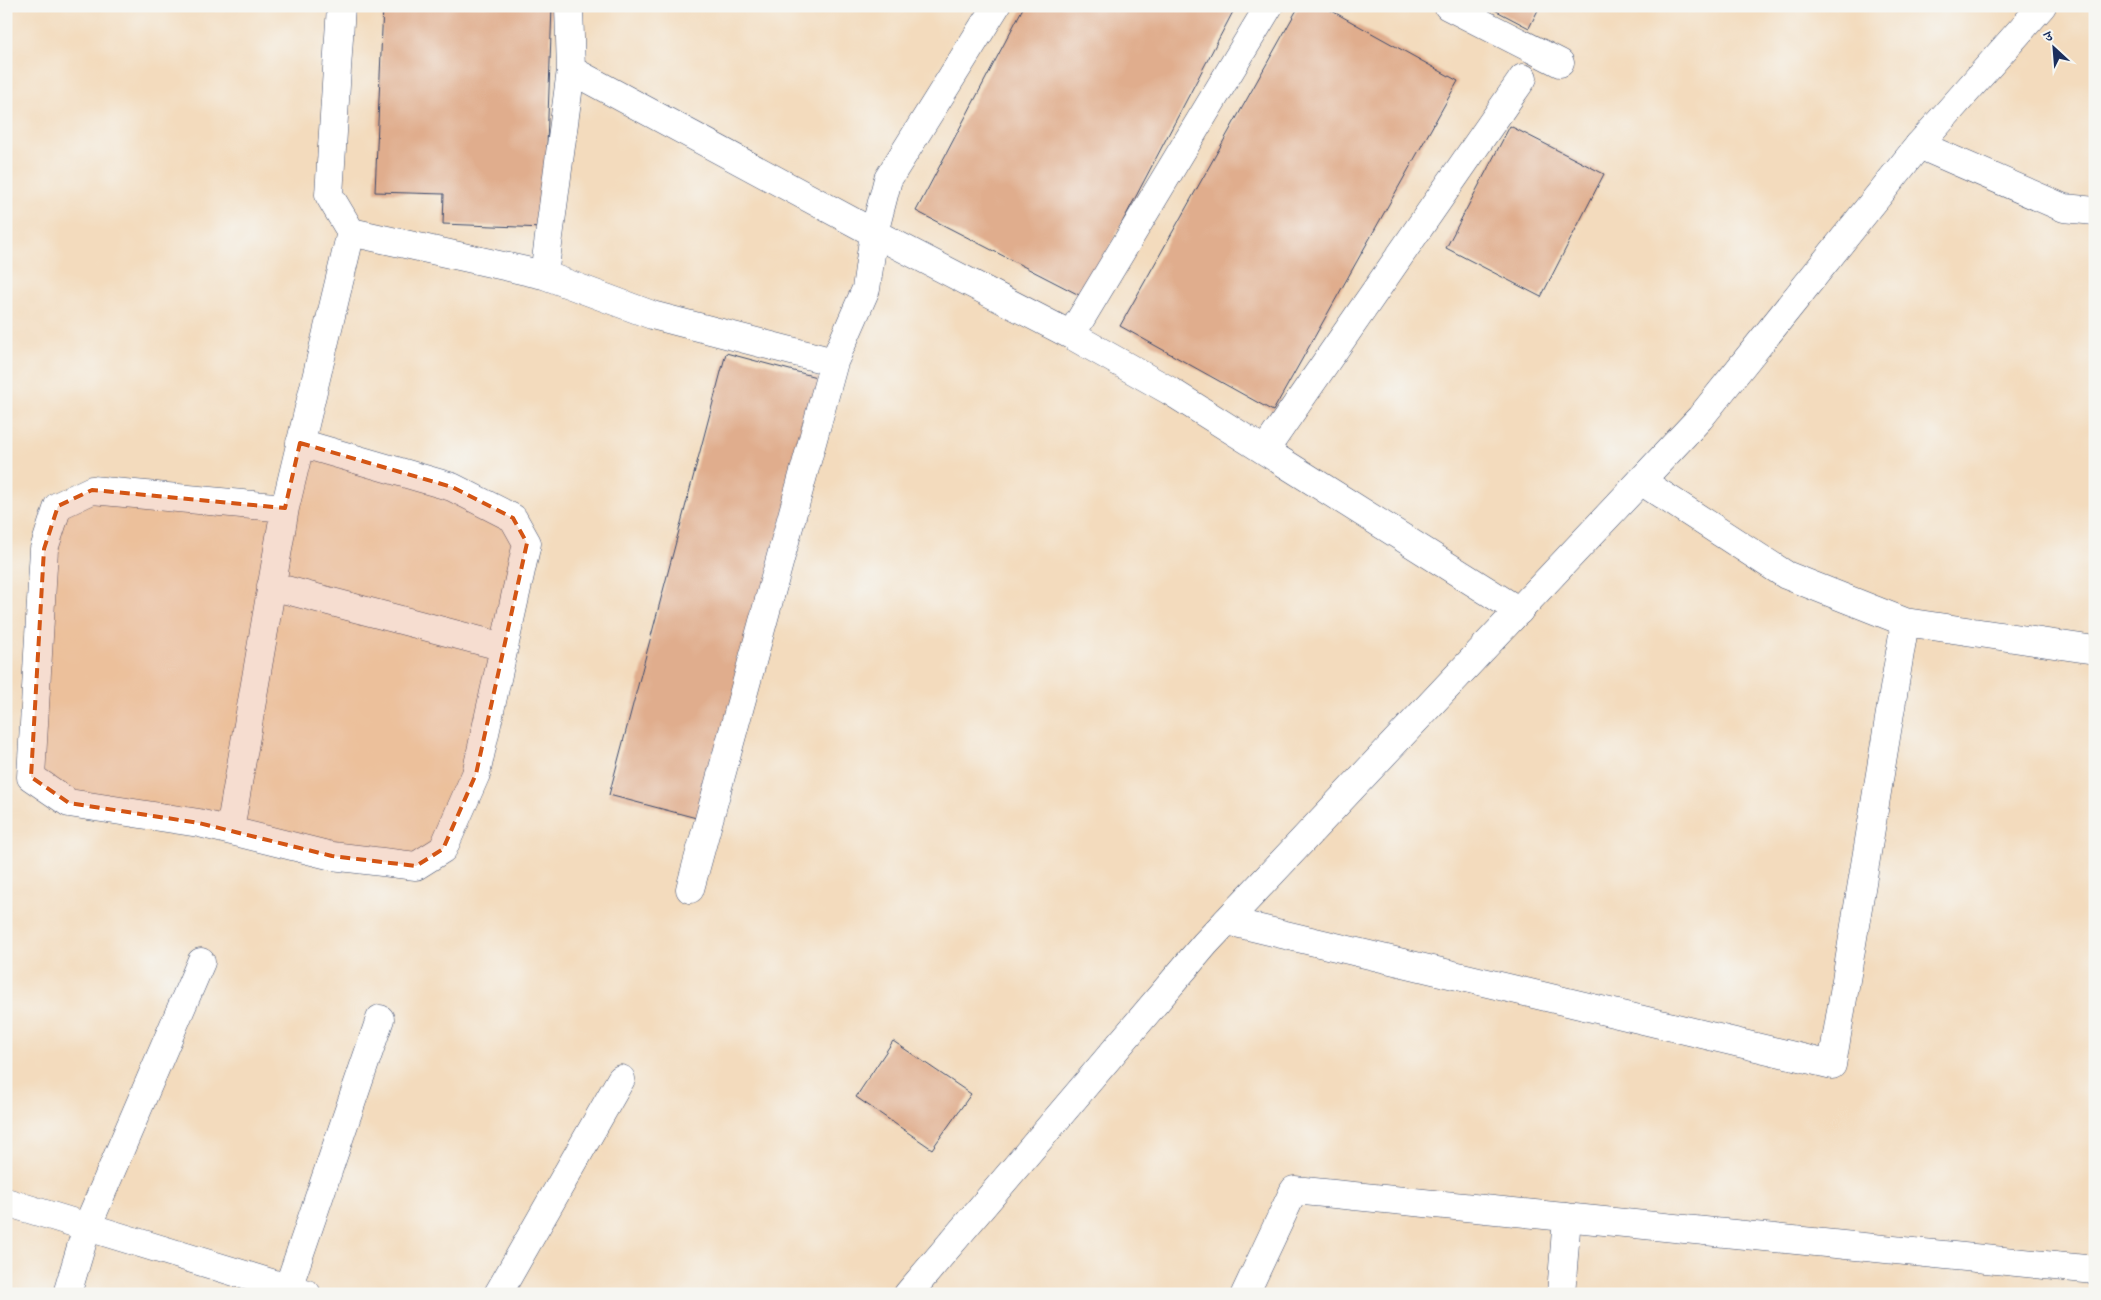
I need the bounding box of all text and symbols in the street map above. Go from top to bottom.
north arrow [2028,22,2078,72]
text: उ [2041,27,2057,47]

